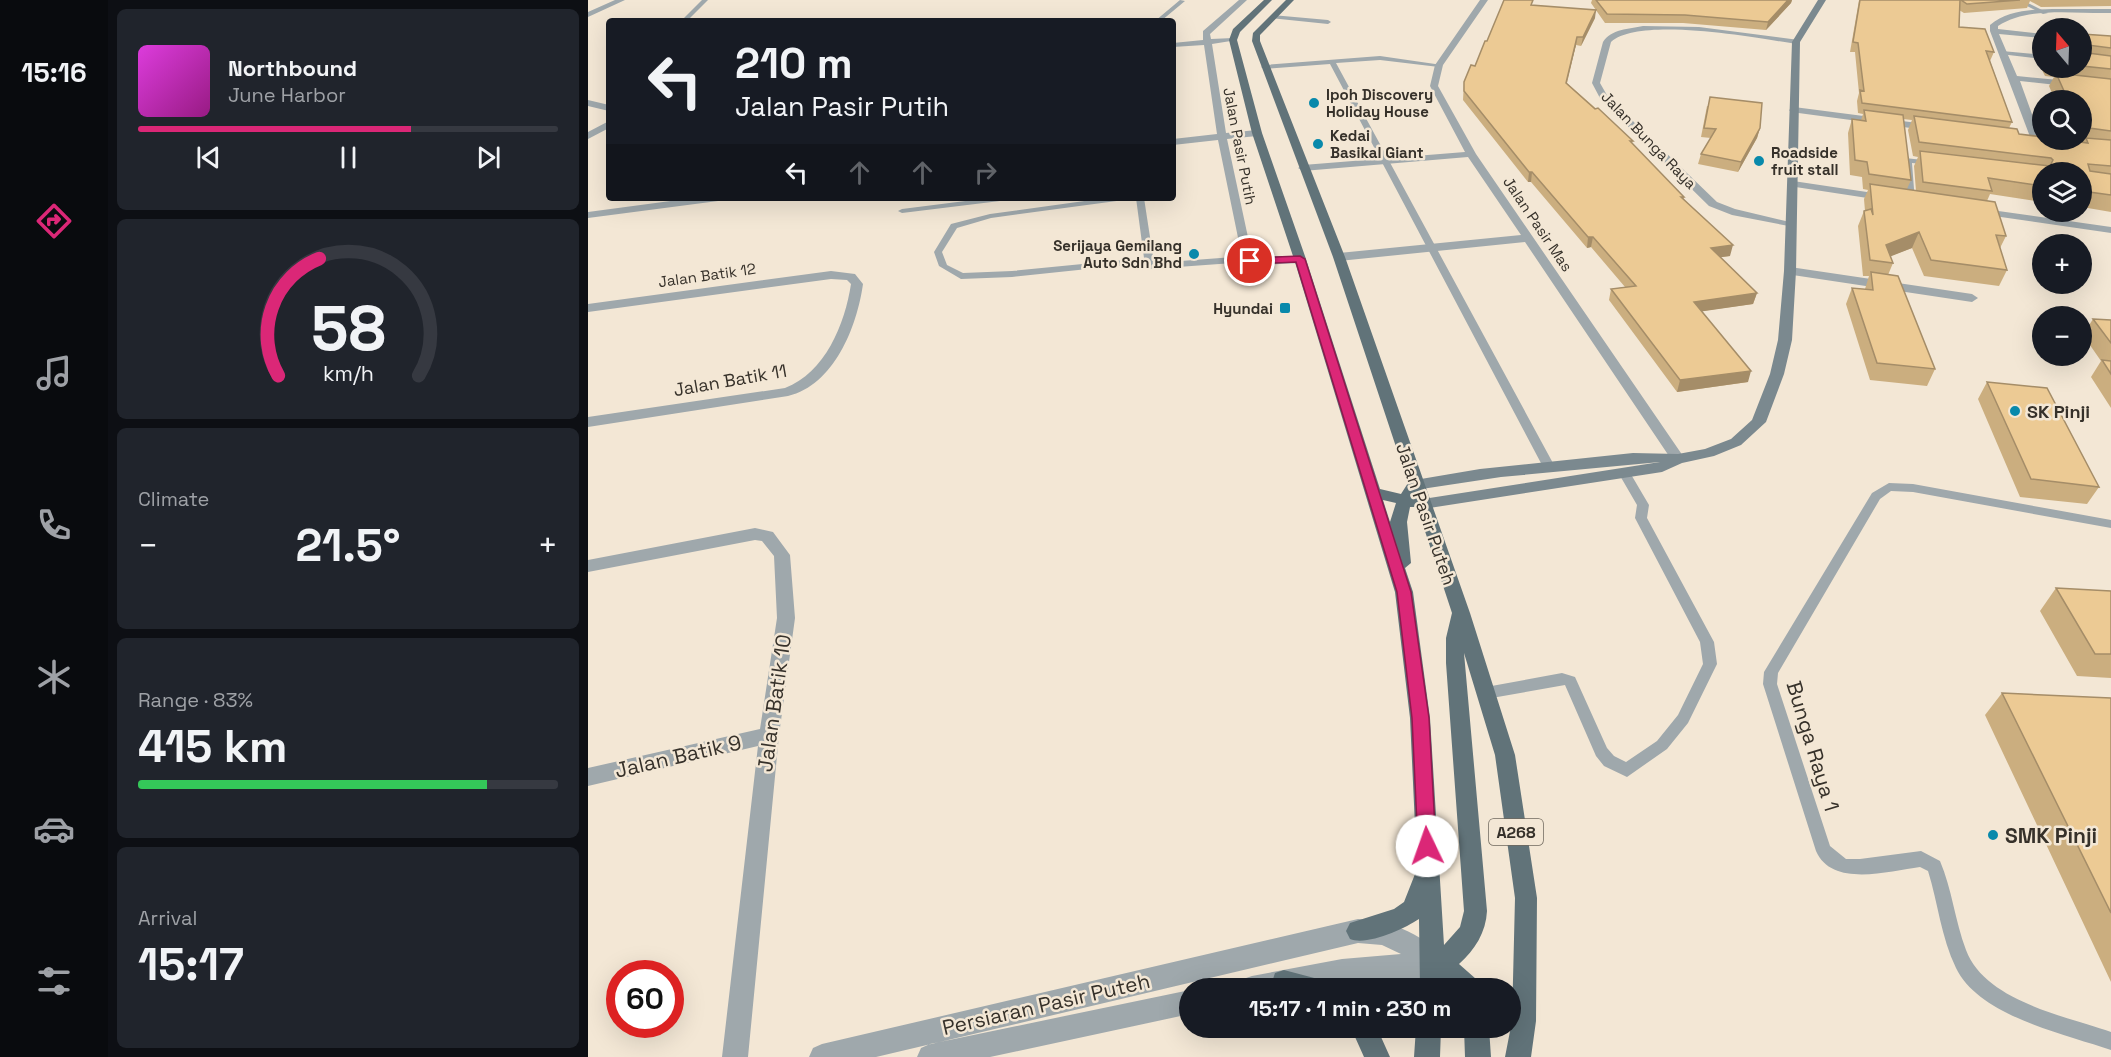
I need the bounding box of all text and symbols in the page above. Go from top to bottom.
north arrow [2032,18,2092,78]
map controls [2032,18,2092,366]
text: 210 m [735,37,853,90]
icon: left [636,42,714,120]
text: Northbound [228,54,357,82]
text: 15:16 [21,55,87,90]
text: June Harbor [228,82,346,108]
place label: Ipoh Discovery Holiday House [1326,85,1433,121]
street label: Jalan Pasir Putih [1219,86,1261,206]
street label: Jalan Bunga Raya [1597,87,1701,193]
text: Jalan Pasir Putih [735,89,949,124]
button: search [2032,90,2092,150]
marker: Ipoh Discovery Holiday House [1307,96,1321,110]
place label: Kedai Basikal Giant [1330,126,1424,162]
marker: Kedai Basikal Giant [1311,137,1325,151]
icon: previous [192,141,225,174]
icon: pause [332,141,365,174]
icon: next [472,141,505,174]
place label: Roadside fruit stall [1771,143,1839,179]
marker: Roadside fruit stall [1752,154,1766,168]
icon: left [780,156,813,189]
icon: ahead [843,156,876,189]
icon: ahead [906,156,939,189]
icon: right [969,156,1002,189]
button: layers [2032,162,2092,222]
street label: Jalan Pasir Mas [1499,173,1577,275]
icon: directions [33,200,75,242]
button: + [2032,234,2092,294]
pin [1224,235,1275,286]
place label: Serijaya Gemilang Auto Sdn Bhd [1053,236,1182,272]
icon: arrive [1233,244,1266,277]
marker: Serijaya Gemilang Auto Sdn Bhd [1187,247,1201,261]
street label: Jalan Batik 12 [657,259,757,291]
text: 58 [311,289,385,368]
place label: Hyundai [1213,299,1273,318]
marker: Hyundai [1278,301,1292,315]
button: − [2032,306,2092,366]
icon: music [33,352,75,394]
street label: Jalan Batik 11 [672,359,788,401]
text: km/h [322,360,374,387]
place label: SK Pinji [2027,400,2090,423]
marker: SK Pinji [2008,404,2022,418]
street label: Jalan Pasir Puteh [1391,440,1461,588]
text: Climate [138,486,209,512]
icon: phone [33,504,75,546]
text: 21.5° [295,517,401,574]
text: − [138,525,158,567]
text: + [538,525,558,567]
street label: Jalan Batik 10 [751,633,797,773]
icon: climate [33,656,75,698]
street label: Bunga Raya 1 [1780,678,1846,814]
text: Range · 83% [138,687,253,713]
text: 415 km [138,718,288,775]
street label: Jalan Batik 9 [612,728,744,784]
icon: car [33,808,75,850]
position arrow [1395,814,1459,878]
road number: A268 [1489,819,1543,845]
place label: SMK Pinji [2005,822,2097,849]
marker: SMK Pinji [1986,828,2000,842]
text: Arrival [138,905,197,931]
text: 15:17 [138,936,244,993]
icon: filters [33,960,75,1002]
speed limit sign: 60 [606,960,684,1038]
street label: Persiaran Pasir Puteh [939,967,1153,1041]
text: 15:17 · 1 min · 230 m [1249,994,1451,1022]

